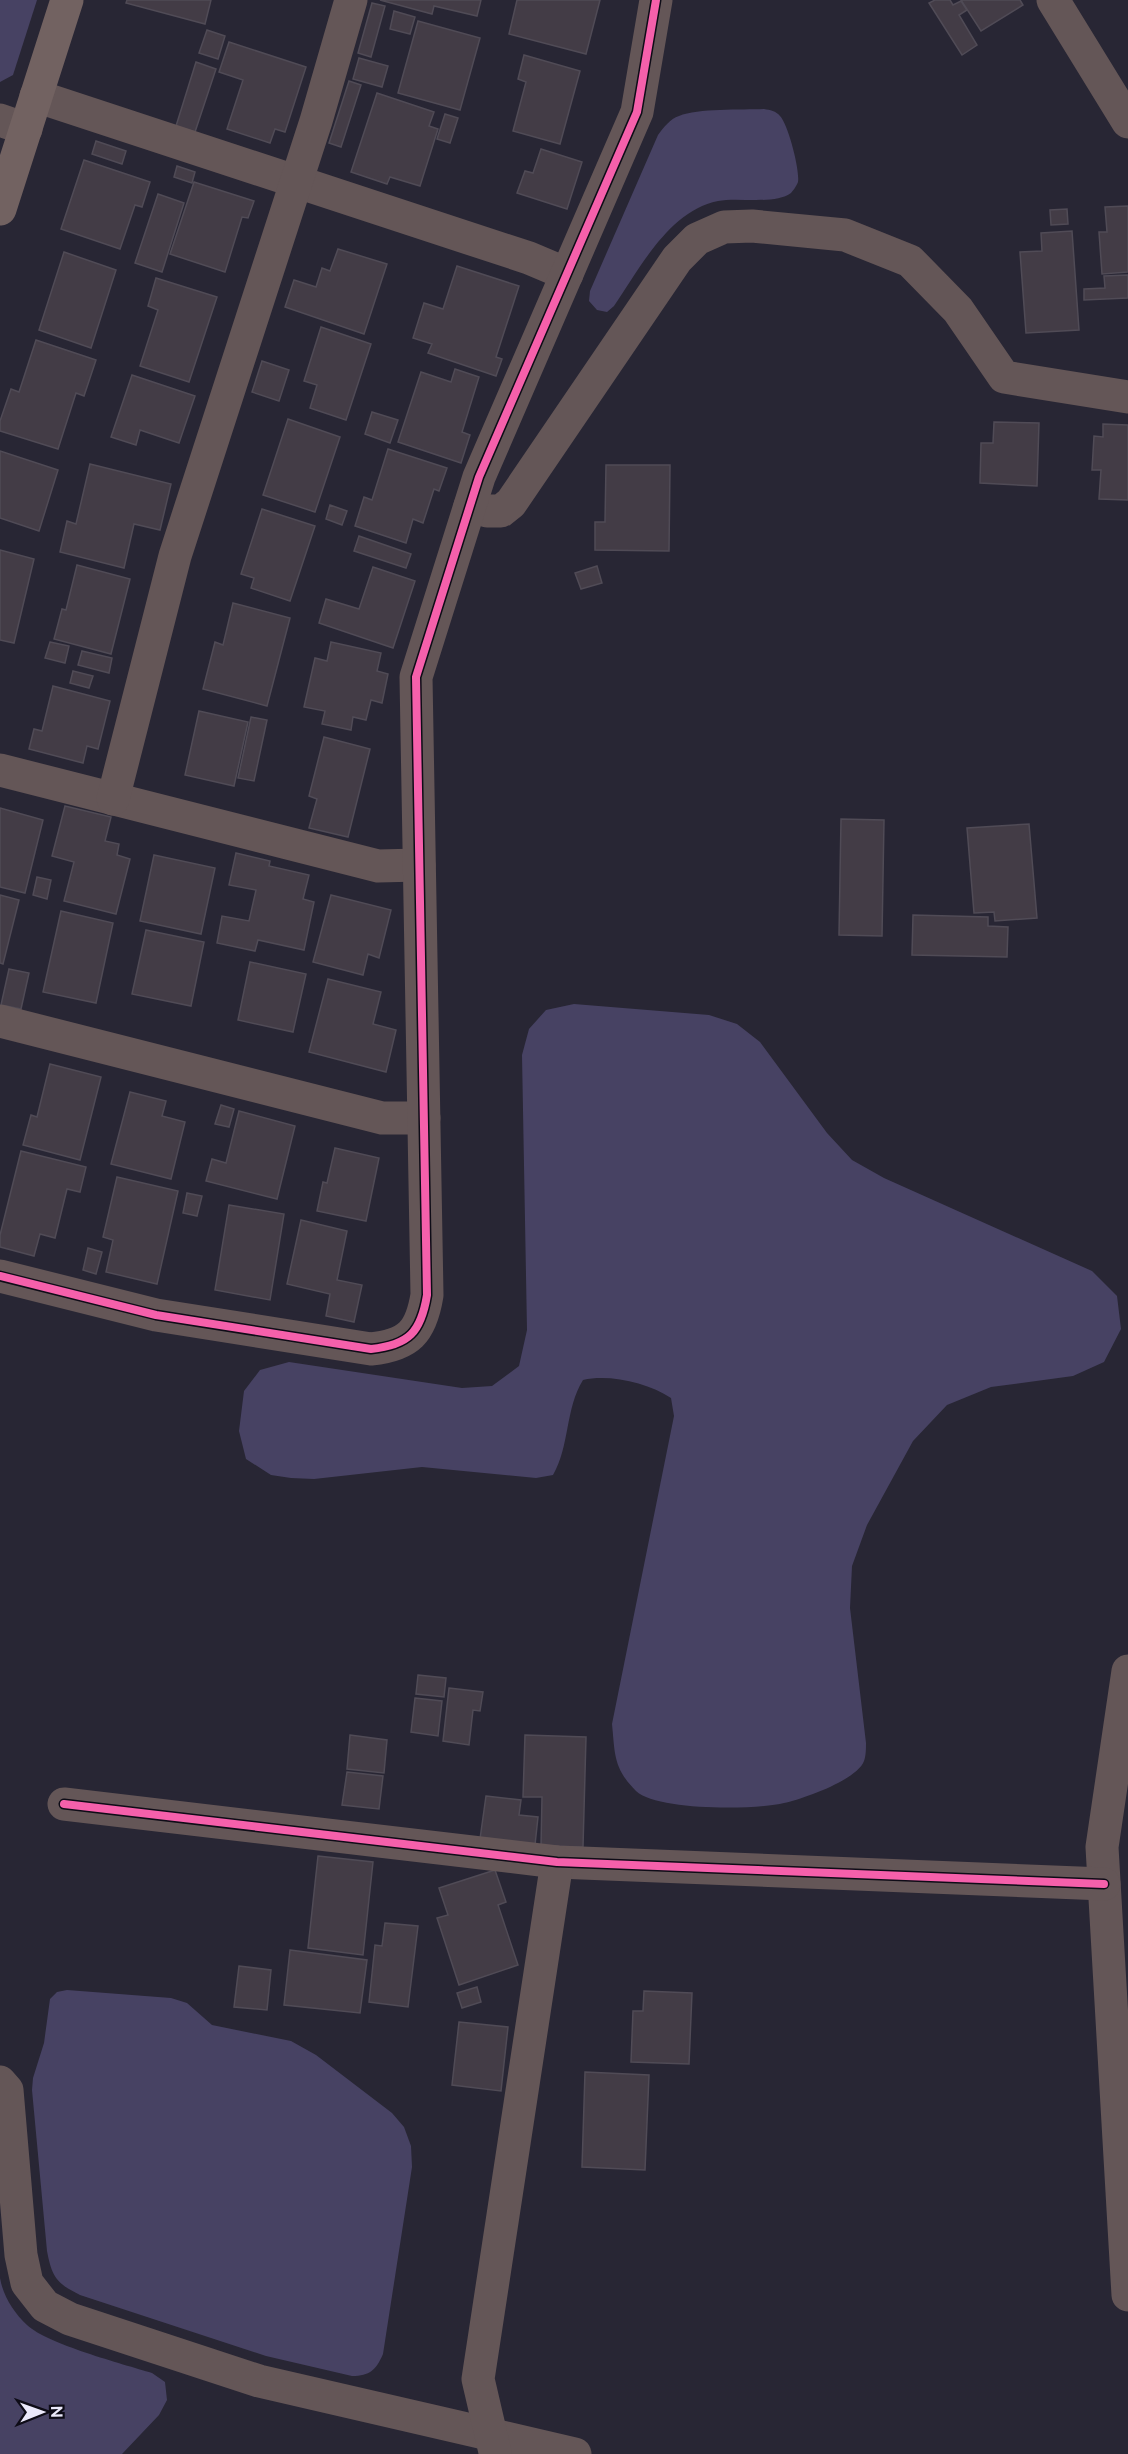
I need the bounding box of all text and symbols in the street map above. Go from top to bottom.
north arrow [12,2382,72,2442]
text: N [47,2405,66,2418]

